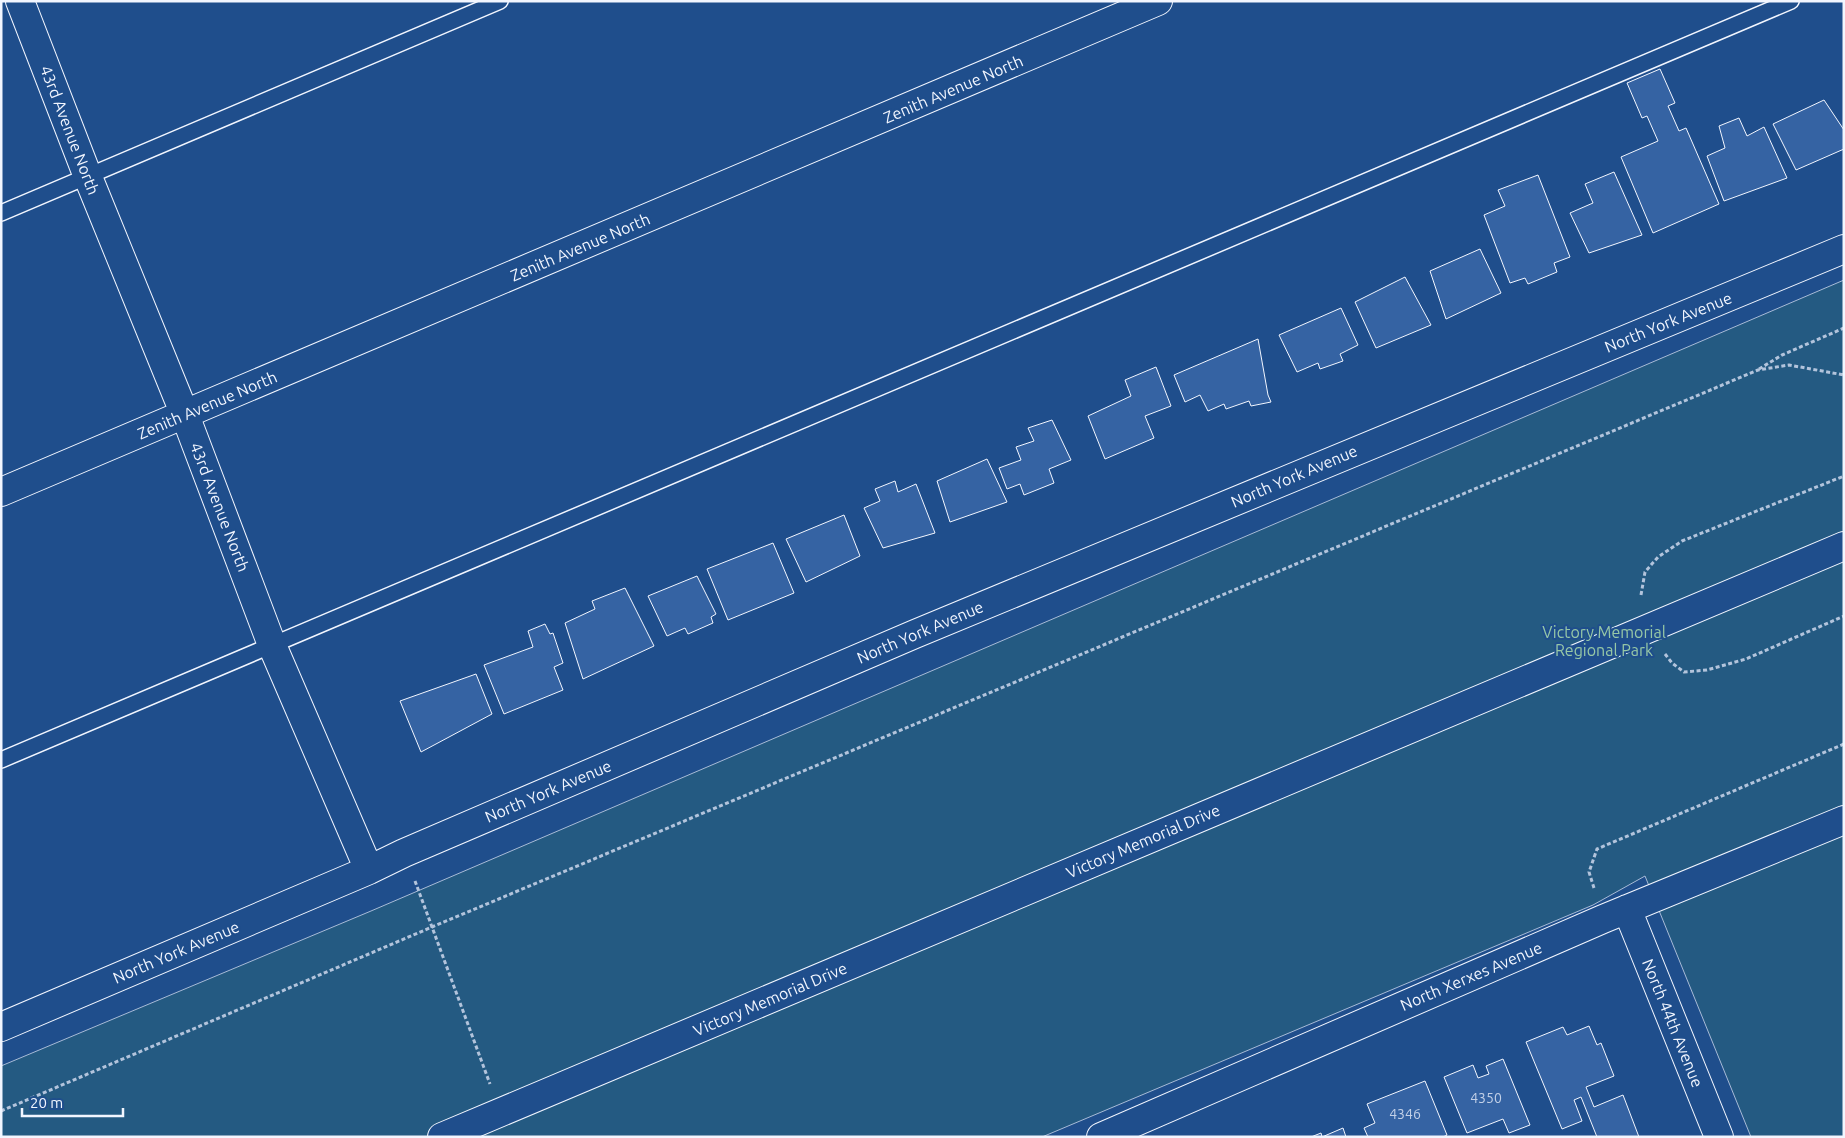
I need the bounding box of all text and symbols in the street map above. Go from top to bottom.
street label: Zenith Avenue North [881,51,1025,127]
street label: 43rd Avenue North [37,63,103,197]
street label: Zenith Avenue North [508,209,652,285]
street label: North York Avenue [1602,288,1734,356]
street label: Zenith Avenue North [135,367,279,443]
street label: 43rd Avenue North [187,440,253,574]
street label: North York Avenue [1228,441,1360,511]
street label: North York Avenue [854,597,986,667]
park label: Victory Memorial Regional Park [1542,623,1666,659]
street label: North York Avenue [482,756,614,826]
street label: Victory Memorial Drive [1063,800,1223,882]
street label: North York Avenue [110,917,242,987]
street label: North Xerxes Avenue [1398,938,1544,1014]
street label: North 44th Avenue [1639,956,1707,1090]
street label: Victory Memorial Drive [690,958,850,1040]
scale bar [22,1086,124,1118]
house number: 4350 [1470,1090,1502,1106]
text: 20 m [30,1094,63,1111]
house number: 4346 [1389,1106,1421,1122]

